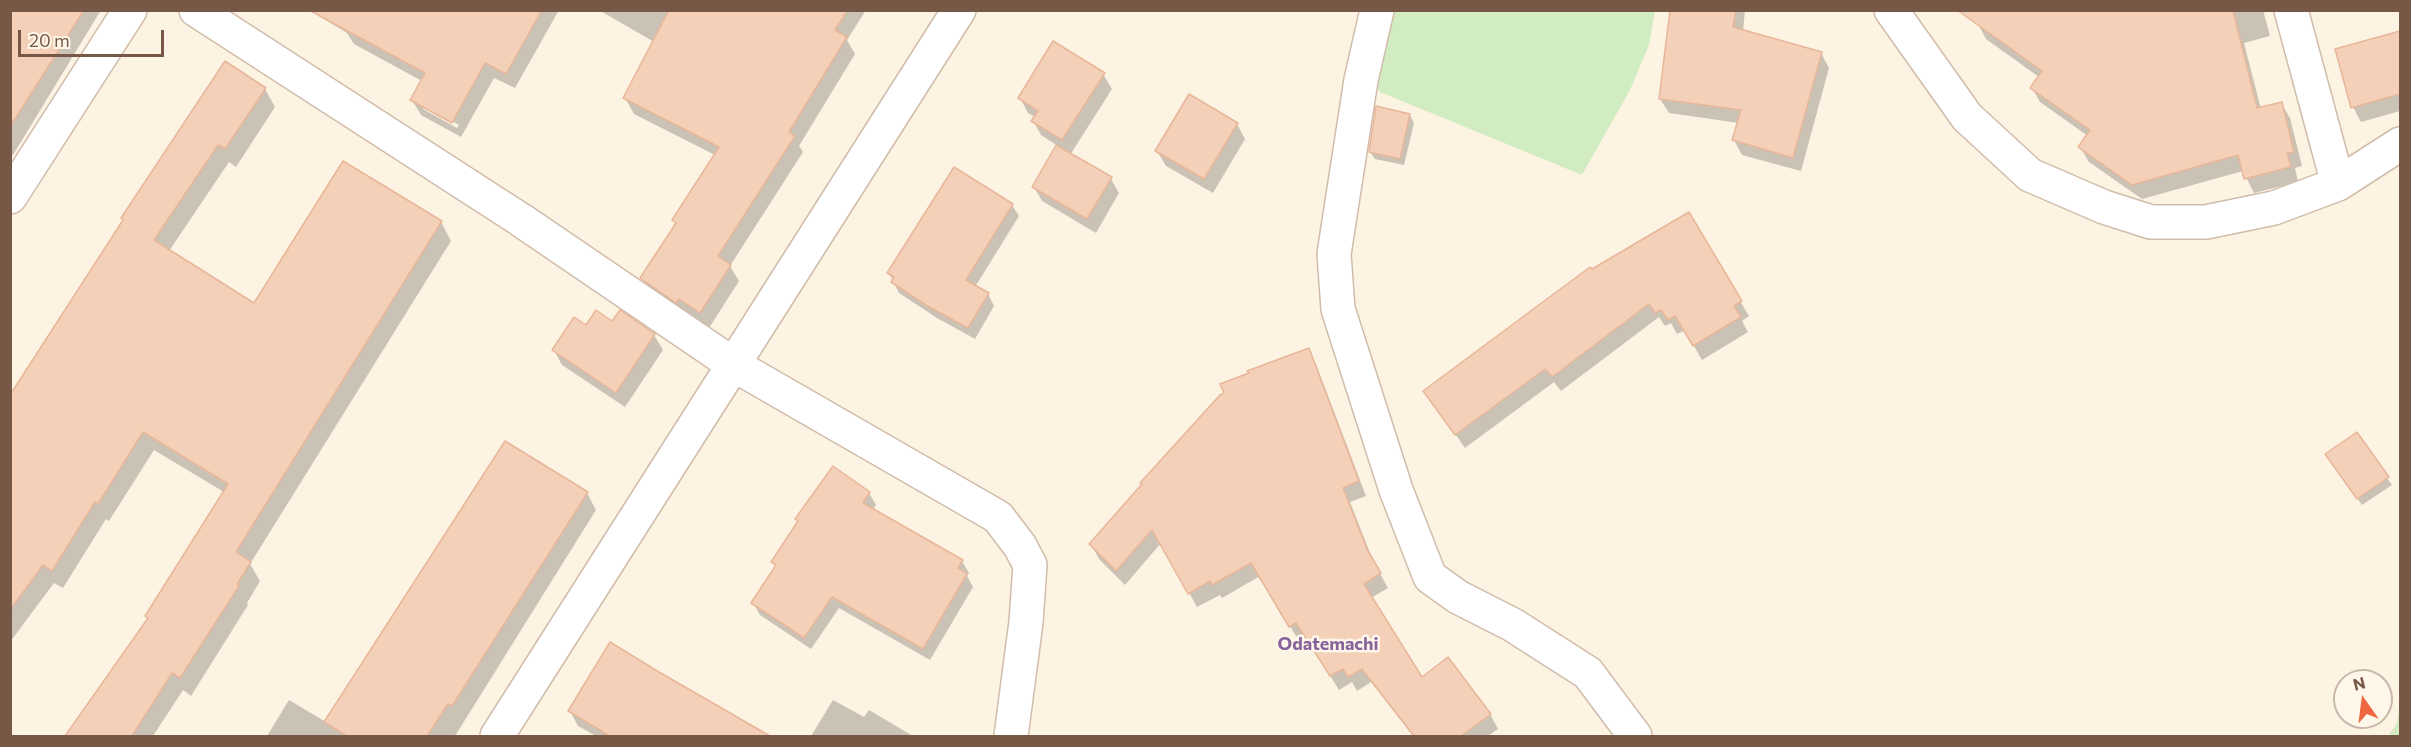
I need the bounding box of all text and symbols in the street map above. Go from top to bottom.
scale bar [21,18,166,56]
text: 20 m [29,29,70,51]
district label: Odatemachi [1277,633,1379,655]
north arrow [2333,669,2393,729]
text: N [2351,672,2367,694]

